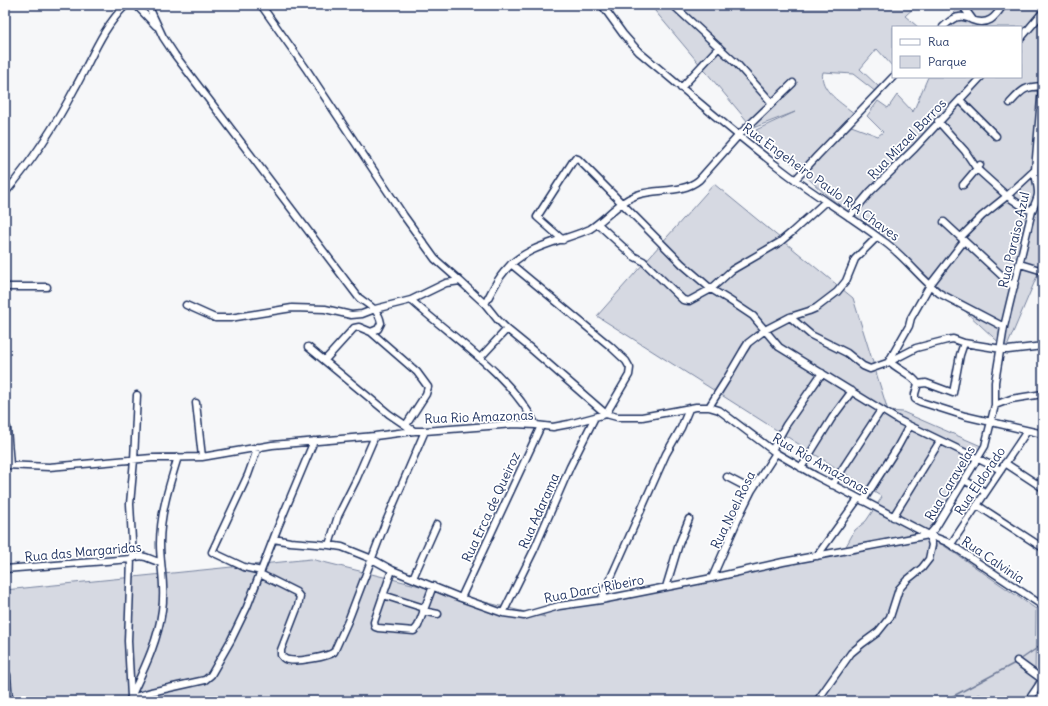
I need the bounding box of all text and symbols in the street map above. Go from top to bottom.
legend [892,26,1022,78]
text: Rua [928,34,950,49]
text: Parque [928,54,967,69]
street label: Rua Mizael Barros [864,95,950,183]
street label: Rua Engeheiro Paulo R A Chaves [739,119,903,245]
street label: Rua Paraiso Azul [995,190,1033,290]
street label: Rua Rio Amazonas [424,407,534,427]
street label: Rua Rio Amazonas [769,429,873,499]
street label: Rua Caravelas [921,442,979,523]
street label: Rua Eldorado [951,443,1009,519]
street label: Rua Erca de Queiroz [458,449,524,565]
street label: Rua Noel Rosa [707,468,759,552]
street label: Rua Adarama [515,471,563,551]
street label: Rua Calvinia [958,533,1028,587]
street label: Rua das Margaridas [24,538,142,566]
street label: Rua Darci Ribeiro [543,571,645,607]

